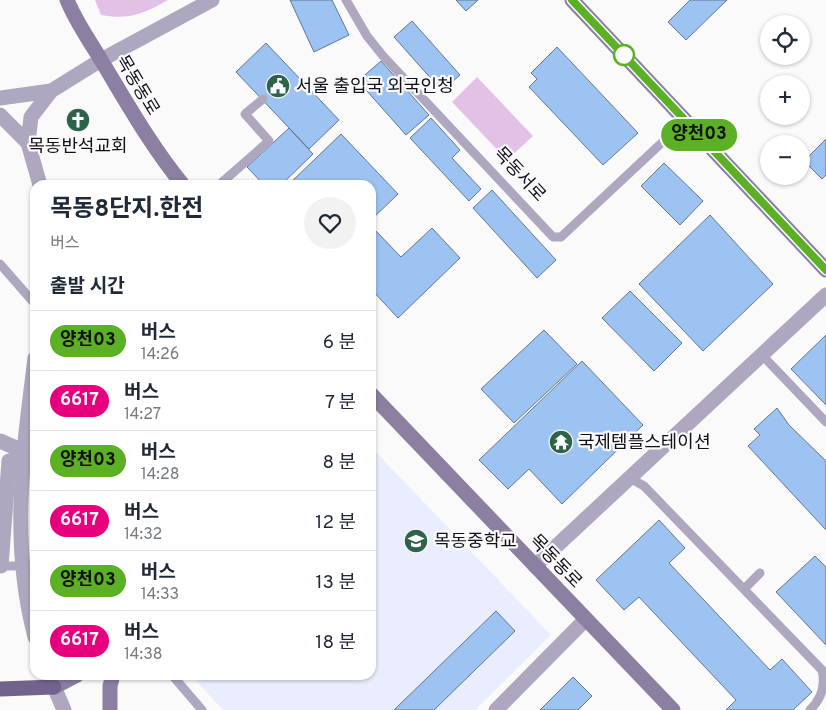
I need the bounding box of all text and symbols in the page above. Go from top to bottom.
map controls [760,15,810,185]
button: locate [760,15,810,65]
unlabelled marker [613,44,635,66]
street label: 목동동로 [110,51,164,120]
public building icon: 서울 출입국 외국인청 [265,73,291,99]
button: + [760,75,810,125]
place label: 서울 출입국 외국인청 [296,76,454,99]
church icon: 목동반석교회 [65,107,91,133]
line badge: 양천03 [664,119,734,151]
text: 양천03 [671,123,727,146]
button: − [760,135,810,185]
place label: 목동반석교회 [28,136,128,159]
street label: 목동서로 [488,143,550,207]
text: 목동8단지.한전 [50,195,203,225]
button: heart [304,197,356,249]
text: 버스 [50,234,79,254]
text: 출발 시간 [50,275,125,299]
text: 버스 [141,321,176,345]
text: 양천03 [60,329,116,352]
text: 6 분 [323,331,356,355]
text: 14:26 [141,345,179,365]
text: 버스 [124,381,159,405]
text: 6617 [60,389,99,412]
text: 7 분 [325,391,356,415]
text: 14:27 [124,405,161,425]
temple icon: 국제템플스테이션 [548,429,574,455]
place label: 국제템플스테이션 [578,432,710,455]
text: 버스 [141,441,176,465]
text: 양천03 [60,449,116,472]
text: 8 분 [322,451,356,475]
text: 14:28 [141,465,180,485]
text: 버스 [124,501,159,525]
text: 6617 [60,509,99,532]
text: 12 분 [315,511,356,535]
text: 14:32 [124,525,162,545]
school or university icon: 목동중학교 [403,528,429,554]
street label: 목동동로 [524,530,586,594]
place label: 목동중학교 [434,531,517,554]
text: 버스 [141,561,176,585]
text: 양천03 [60,569,116,592]
text: 13 분 [316,571,356,595]
text: 14:33 [141,585,179,605]
text: 버스 [124,621,159,645]
text: 6617 [60,629,99,652]
text: 18 분 [315,631,356,655]
text: 14:38 [124,645,163,665]

